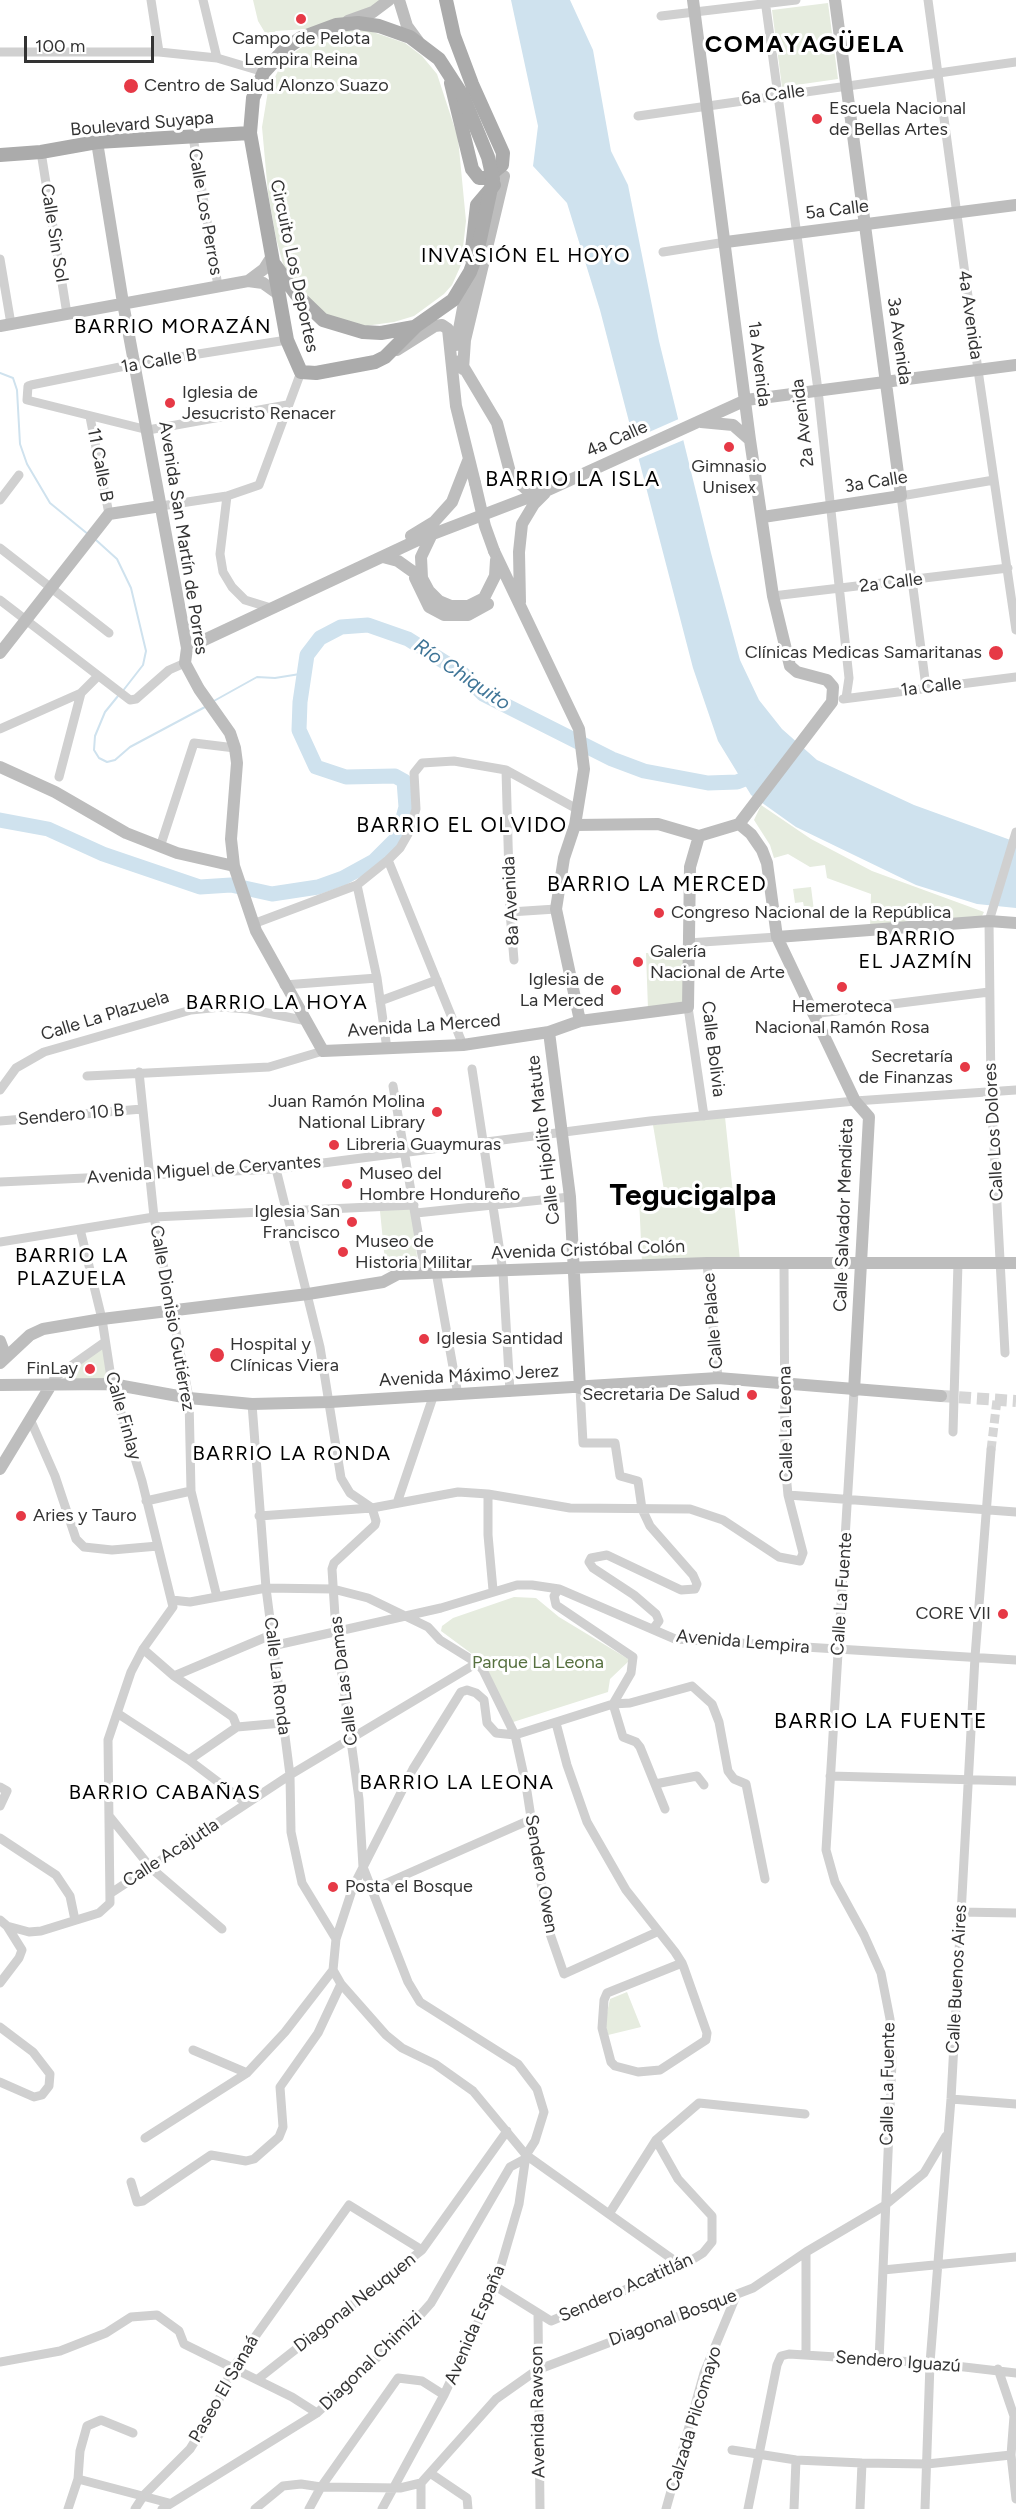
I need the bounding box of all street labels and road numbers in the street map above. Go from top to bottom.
street label: 6a Calle [740,80,806,110]
street label: Boulevard Suyapa [69,107,215,141]
street label: Calle Los Perros [183,147,227,277]
street label: Circuito Los Deportes [265,178,323,354]
street label: Calle Sin Sol [36,182,72,284]
street label: 5a Calle [804,195,870,225]
street label: 4a Avenida [953,269,987,361]
street label: 3a Avenida [882,296,916,386]
street label: 1a Avenida [743,320,775,408]
street label: 1a Calle B [120,344,198,378]
street label: 2a Avenida [787,378,819,468]
street label: 4a Calle [583,416,651,462]
street label: Avenida San Martín de Porres [154,420,212,656]
street label: 11 Calle B [82,426,118,504]
street label: 3a Calle [843,466,909,498]
street label: 2a Calle [858,568,924,598]
street label: 1a Calle [899,673,963,701]
street label: 8a Avenida [498,856,524,946]
street label: Calle La Plazuela [38,986,172,1046]
street label: Calle Bolivia [696,1000,730,1098]
street label: Avenida La Merced [347,1010,501,1042]
street label: Calle Hipólito Matute [523,1054,565,1226]
street label: Calle Los Dolores [980,1062,1008,1202]
street label: Sendero 10 B [17,1100,125,1130]
street label: Calle Salvador Mendieta [830,1118,858,1312]
street label: Avenida Miguel de Cervantes [86,1151,322,1189]
street label: Calle Dionisio Gutiérrez [145,1223,199,1413]
street label: Avenida Cristóbal Colón [491,1236,685,1264]
street label: Calle Palace [698,1272,728,1370]
street label: Avenida Máximo Jerez [378,1360,560,1392]
street label: Calle La Leona [774,1366,798,1482]
street label: Calle Finlay [100,1369,146,1463]
street label: Calle La Fuente [827,1532,857,1656]
street label: Calle Las Damas [325,1615,363,1747]
street label: Calle La Ronda [259,1616,295,1736]
street label: Avenida Lempira [675,1625,811,1659]
street label: Sendero Owen [520,1813,562,1935]
street label: Calle Acajutla [119,1814,223,1892]
street label: Calle Buenos Aires [942,1904,972,2054]
street label: Calle La Fuente [876,2022,900,2146]
street label: Diagonal Neuquen [290,2249,420,2357]
street label: Sendero Acatitlán [556,2249,696,2327]
street label: Avenida España [440,2262,510,2388]
street label: Diagonal Bosque [606,2285,740,2351]
street label: Diagonal Chimizi [315,2307,427,2415]
street label: Paseo El Sanaá [185,2332,263,2446]
street label: Calzada Pilcomayo [662,2344,726,2494]
street label: Avenida Rawson [526,2345,550,2479]
street label: Sendero Iguazú [834,2347,962,2377]

